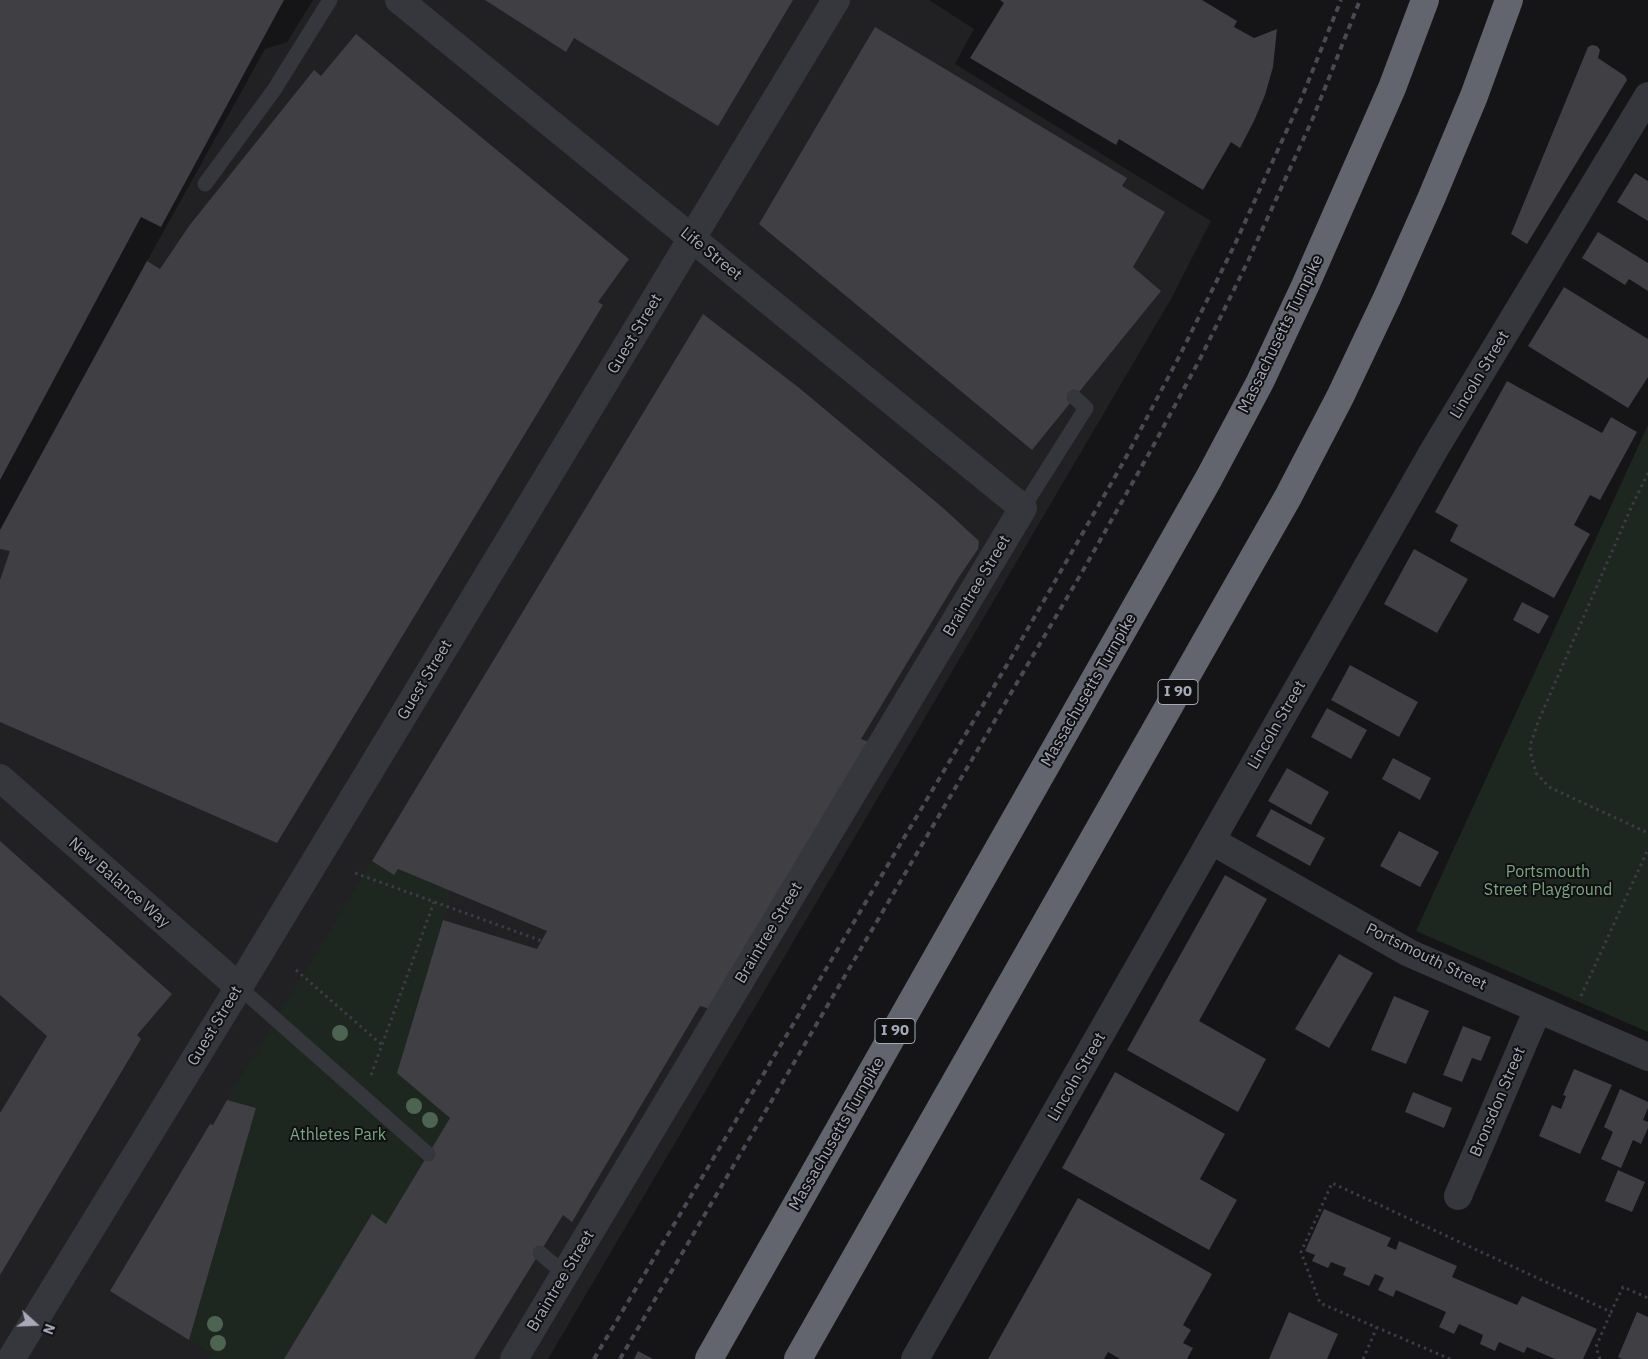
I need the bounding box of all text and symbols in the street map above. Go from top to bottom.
street label: Life Street [676,223,746,285]
street label: Massachusetts Turnpike [1234,252,1328,416]
street label: Guest Street [604,291,666,377]
street label: Lincoln Street [1446,328,1514,422]
street label: Braintree Street [939,532,1015,640]
street label: Massachusetts Turnpike [1037,610,1141,770]
street label: Guest Street [394,637,456,723]
street label: Lincoln Street [1244,677,1310,773]
road number: I 90 [1158,680,1198,704]
street label: New Balance Way [64,834,174,932]
park label: Portsmouth Street Playground [1484,862,1612,900]
street label: Braintree Street [731,879,807,987]
street label: Portsmouth Street [1362,919,1490,995]
street label: Guest Street [184,983,246,1069]
road number: I 90 [875,1018,915,1044]
street label: Lincoln Street [1044,1029,1110,1125]
street label: Bronsdon Street [1466,1044,1530,1160]
street label: Massachusetts Turnpike [785,1054,889,1214]
park label: Athletes Park [290,1125,386,1145]
street label: Braintree Street [523,1227,599,1335]
north arrow [10,1299,60,1349]
text: N [39,1321,59,1337]

